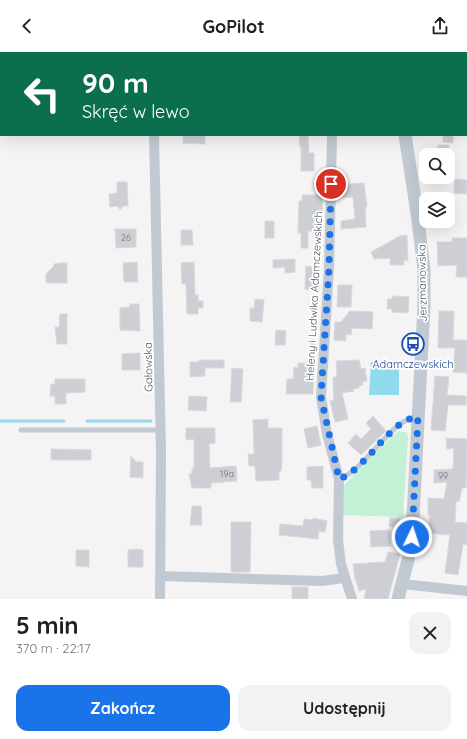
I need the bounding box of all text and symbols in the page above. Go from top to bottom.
icon: back [16,15,38,37]
text: GoPilot [202,15,265,38]
icon: share [429,15,451,37]
text: 90 m [82,65,149,100]
icon: left [16,68,68,120]
text: Skręć w lewo [82,100,190,123]
map controls [419,148,455,228]
button: search [419,148,455,184]
pin [314,167,348,201]
icon: arrive [320,173,342,195]
button: layers [419,192,455,228]
street label: Heleny i Ludwika Adamczewskich [303,211,325,381]
house number: 26 [121,232,131,243]
street label: Jerzmanowska [414,244,430,322]
bus stop icon: Adamczewskich [400,331,426,357]
street label: Gałowska [141,342,155,392]
place label: Adamczewskich [372,357,454,371]
house number: 19a [220,468,234,479]
house number: 99 [438,470,448,481]
position arrow [391,516,433,558]
text: 5 min [16,610,79,640]
button: close [409,612,451,654]
text: 370 m · 22:17 [16,640,91,656]
button: Zakończ [16,685,230,731]
button: Udostępnij [238,685,451,731]

